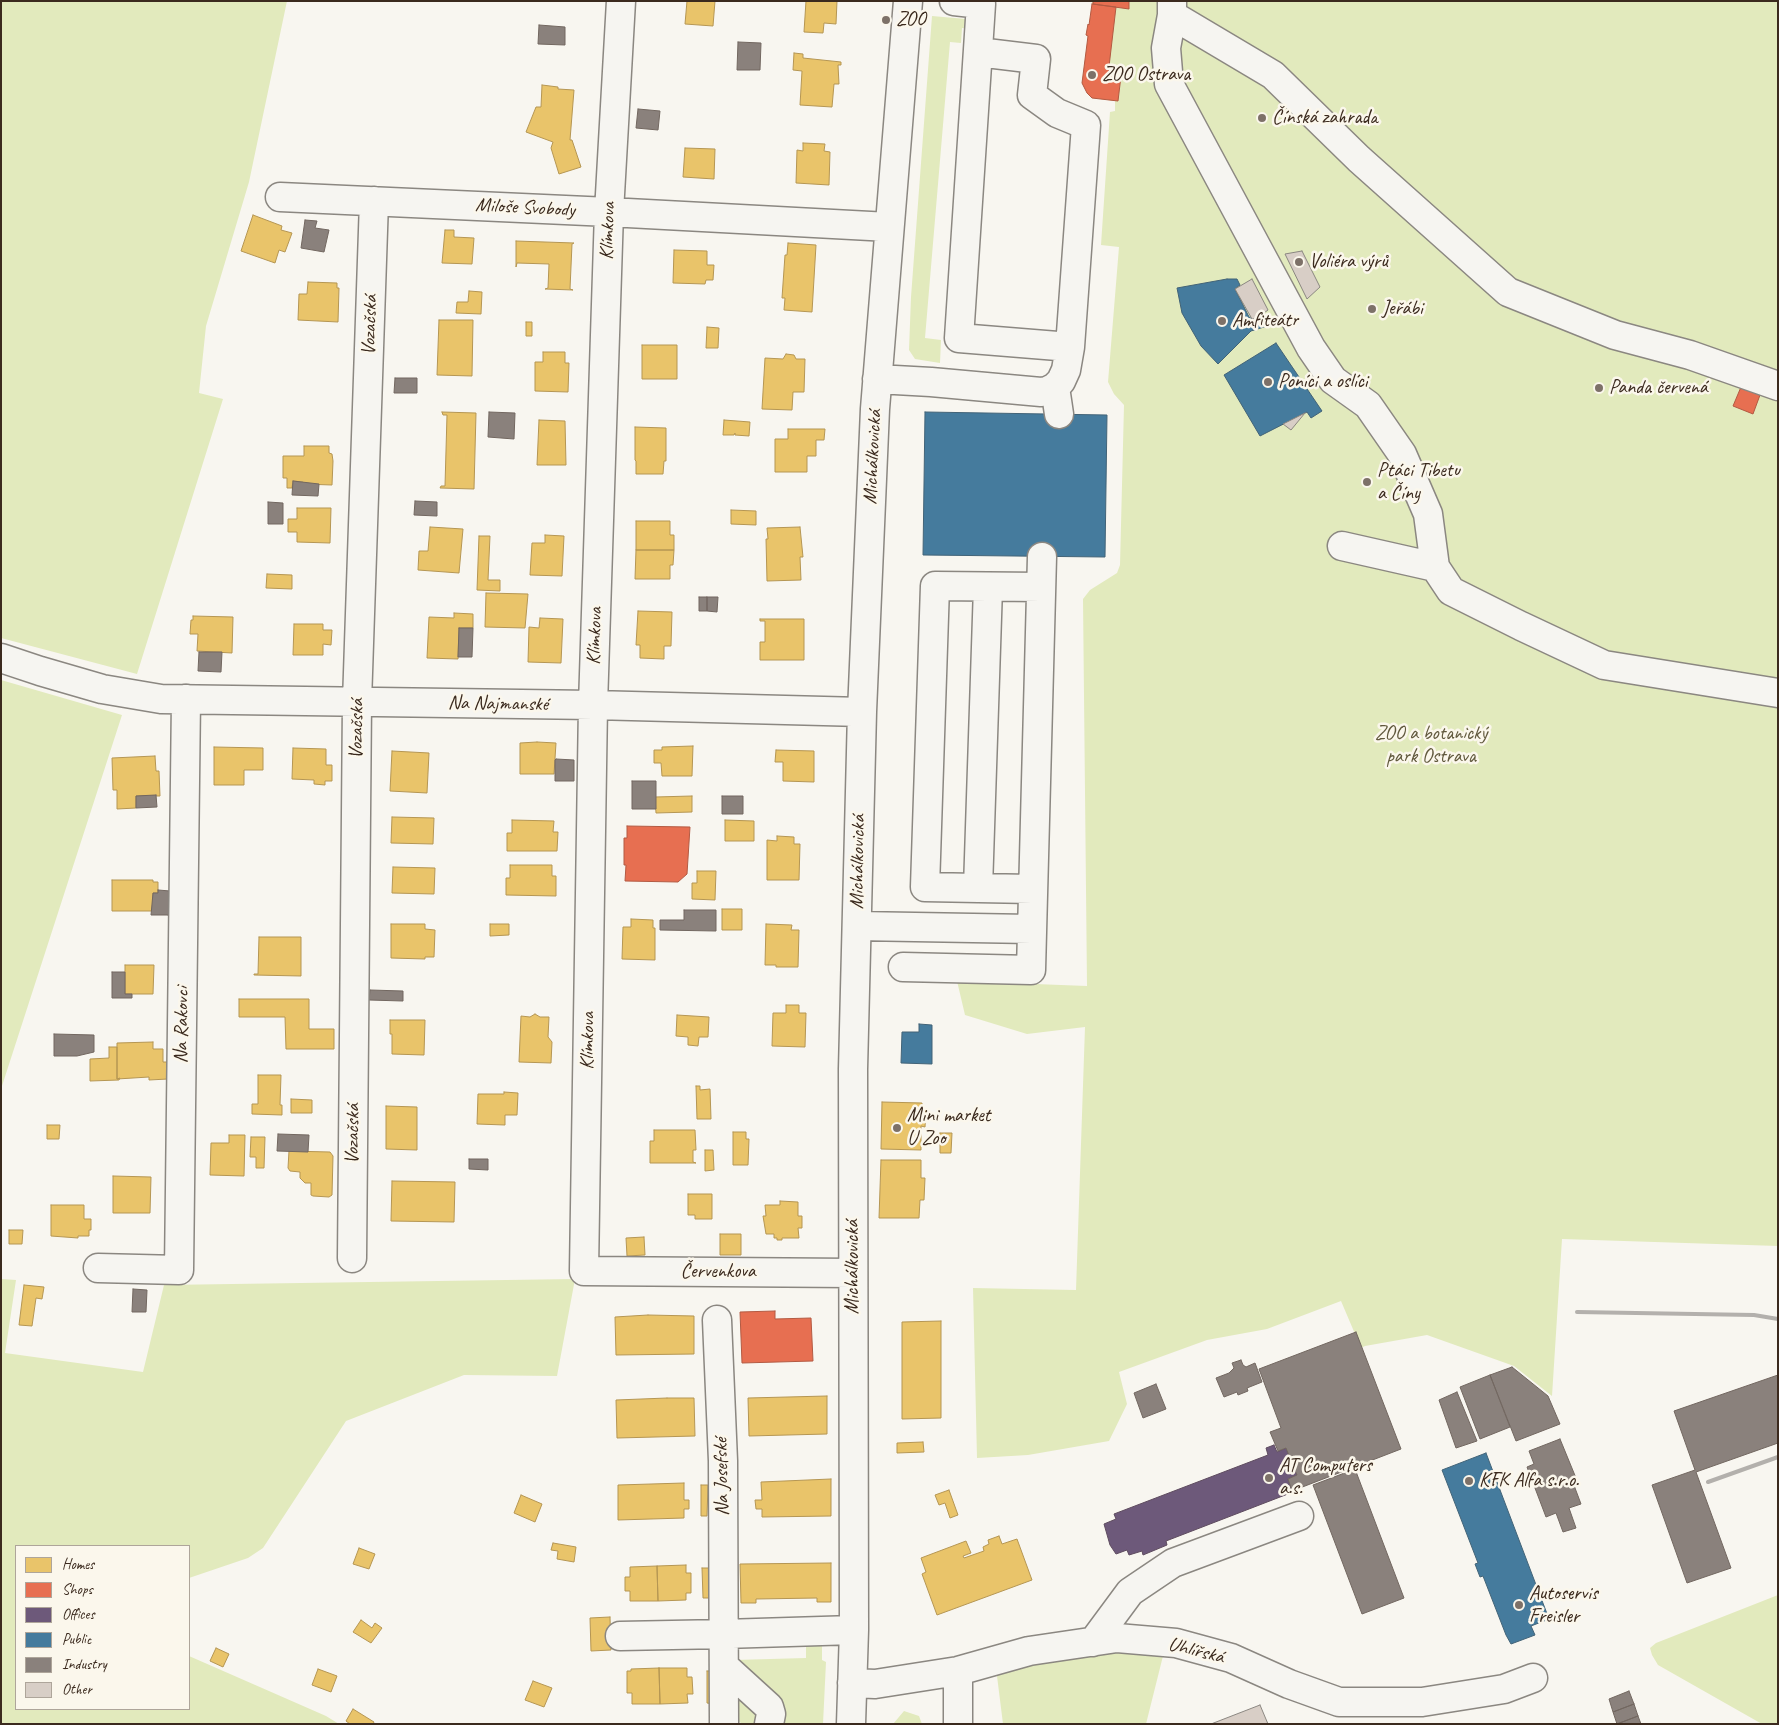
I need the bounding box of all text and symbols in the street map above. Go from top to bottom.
place label: ZOO [896,8,926,32]
marker: ZOO [880,14,892,26]
place label: ZOO Ostrava [1102,63,1190,87]
marker: ZOO Ostrava [1086,69,1098,81]
place label: Čínská zahrada [1272,106,1377,130]
marker: Čínská zahrada [1256,112,1268,124]
street label: Miloše Svobody [475,193,575,223]
street label: Klímkova [595,202,621,260]
place label: Voliéra výrů [1309,250,1388,274]
marker: Voliéra výrů [1293,256,1305,268]
street label: Vozačská [357,294,383,356]
place label: Jeřábi [1382,297,1423,321]
marker: Jeřábi [1366,303,1378,315]
place label: Amfiteátr [1232,309,1298,333]
marker: Amfiteátr [1216,315,1228,327]
place label: Poníci a oslíci [1278,370,1368,394]
marker: Poníci a oslíci [1262,376,1274,388]
place label: Panda červená [1609,376,1708,400]
marker: Panda červená [1593,382,1605,394]
street label: Michálkovická [859,409,887,505]
place label: Ptáci Tibetu a Číny [1377,459,1460,506]
marker: Ptáci Tibetu a Číny [1361,476,1373,488]
street label: Klímkova [582,607,608,665]
street label: Na Najmanské [448,691,548,717]
street label: Vozačská [344,699,370,759]
park label: ZOO a botanický park Ostrava [1375,722,1487,769]
street label: Michálkovická [845,815,871,909]
street label: Na Rakovci [169,986,195,1064]
street label: Klímkova [576,1012,600,1070]
street label: Vozačská [340,1104,366,1164]
place label: Mini market U Zoo [907,1104,990,1151]
marker: Mini market U Zoo [891,1122,903,1134]
street label: Michálkovická [841,1220,865,1314]
street label: Červenkova [680,1260,756,1284]
street label: Na Josefské [709,1438,735,1516]
place label: AT Computers a.s. [1279,1454,1372,1501]
place label: KFK Alfa s.r.o. [1479,1469,1579,1493]
marker: AT Computers a.s. [1263,1472,1275,1484]
marker: KFK Alfa s.r.o. [1463,1475,1475,1487]
legend [15,1545,190,1710]
text: Homes [62,1555,94,1574]
text: Shops [62,1580,93,1599]
place label: Autoservis Freisler [1529,1582,1598,1629]
marker: Autoservis Freisler [1513,1599,1525,1611]
text: Offices [62,1605,95,1624]
text: Public [62,1630,91,1649]
street label: Uhlířská [1166,1632,1226,1670]
text: Industry [62,1655,107,1674]
text: Other [62,1680,92,1699]

